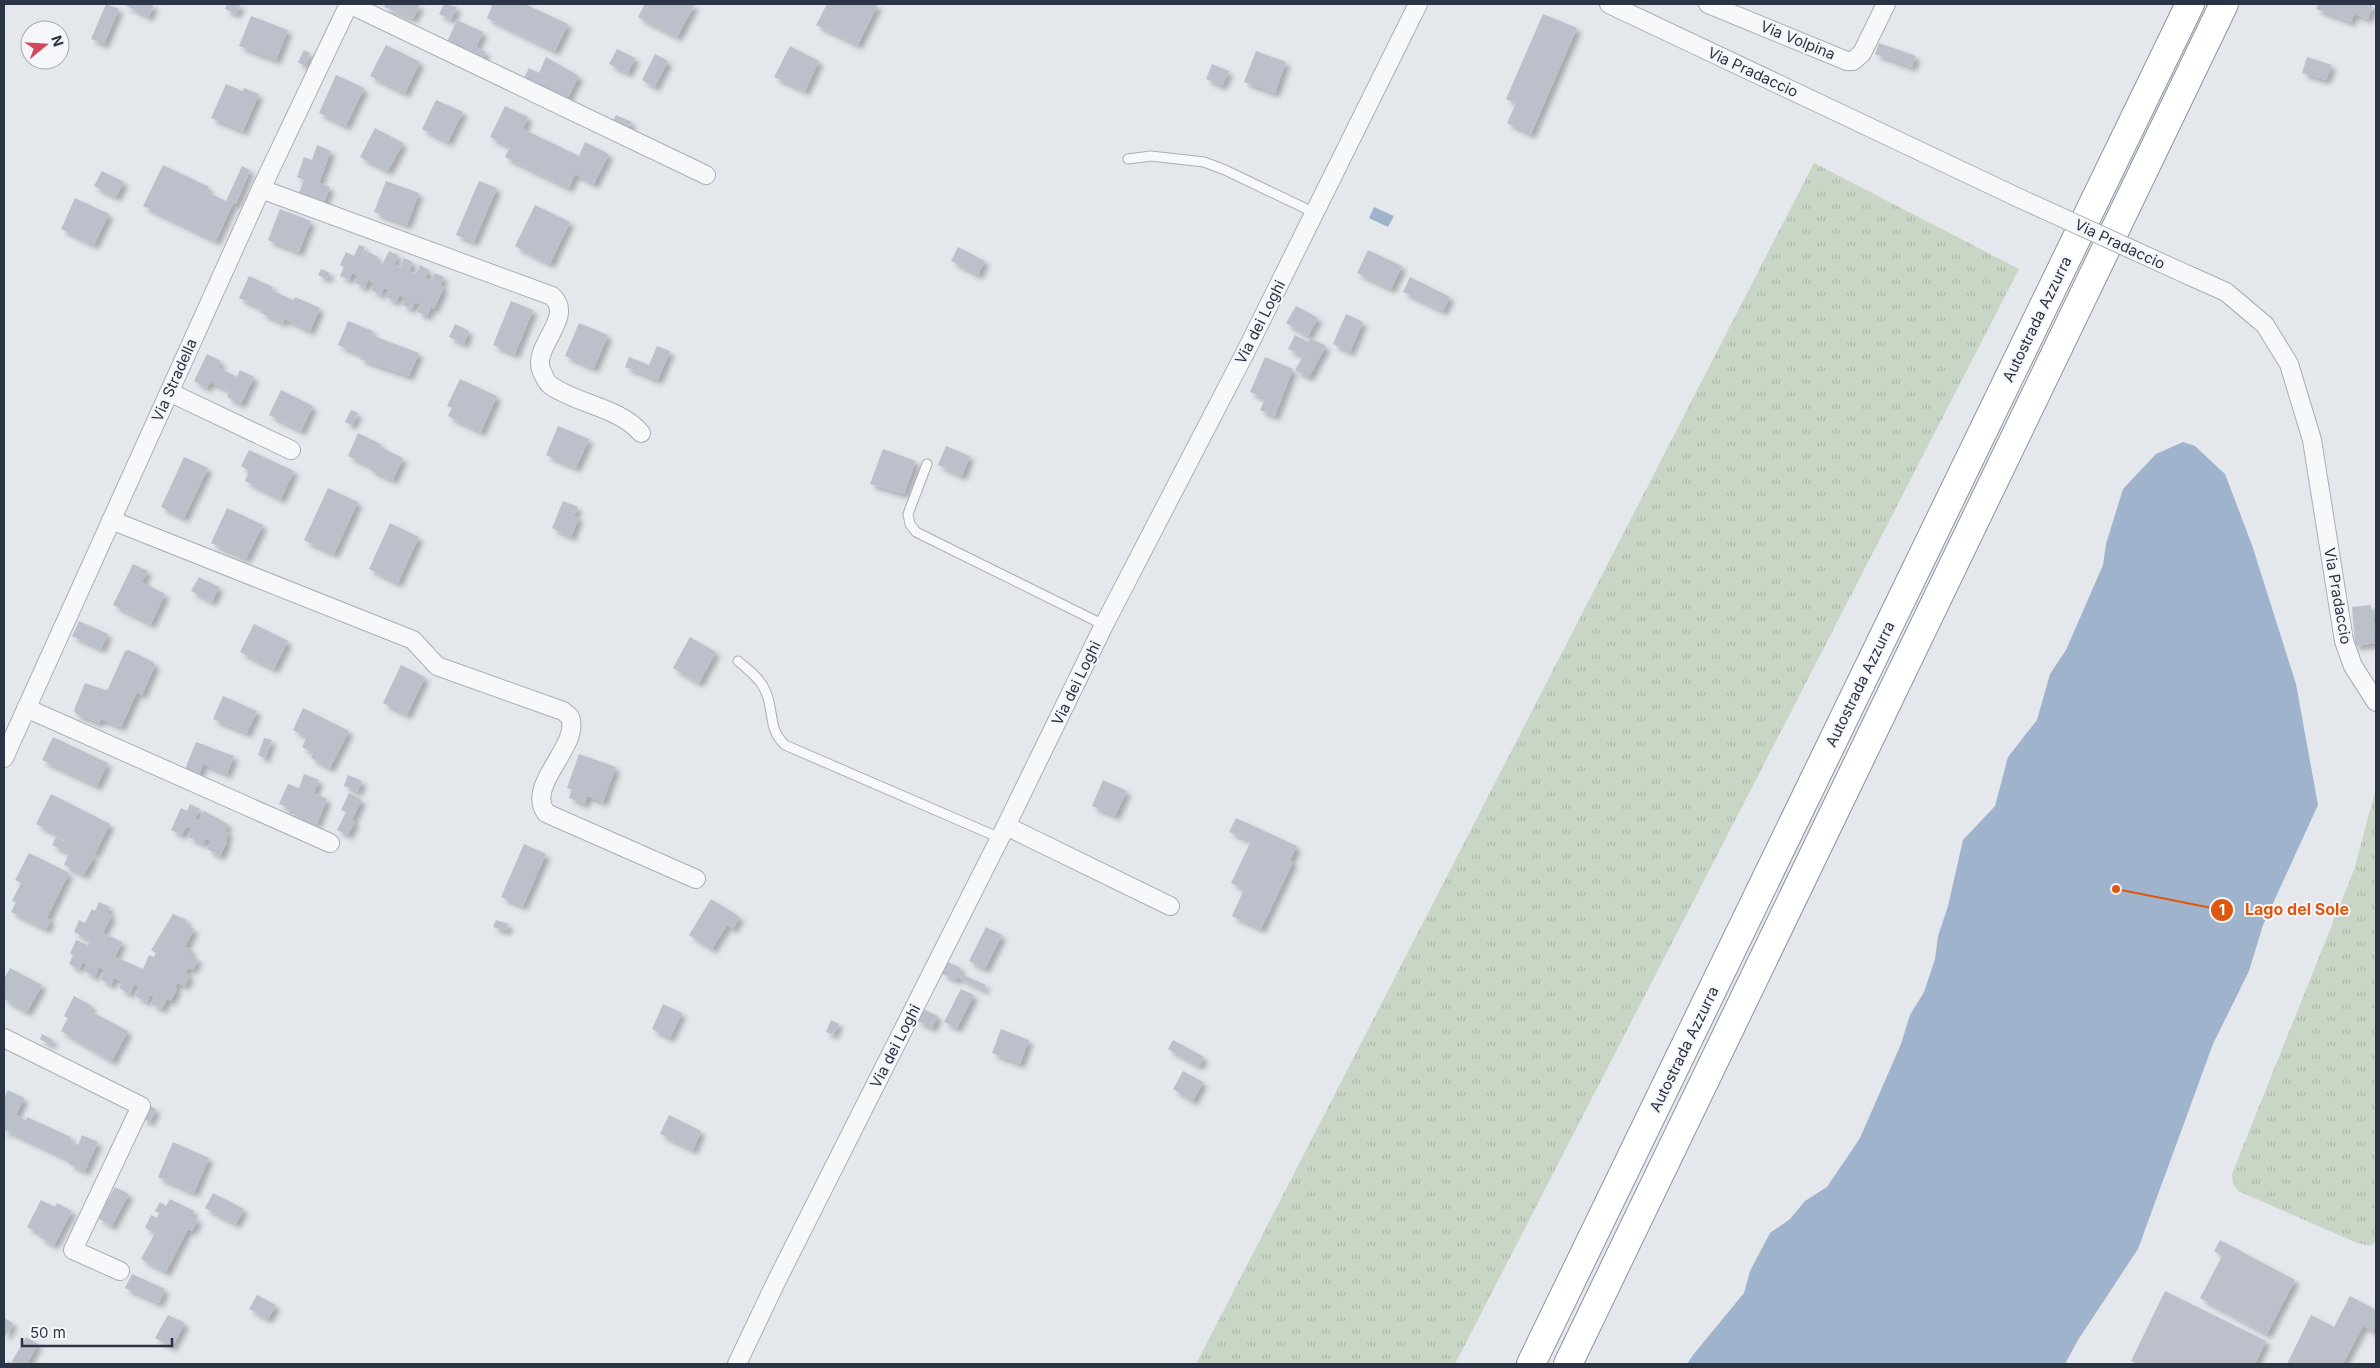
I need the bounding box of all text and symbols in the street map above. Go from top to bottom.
street label: Via Volpina [1758,16,1838,64]
north arrow [20,20,70,70]
text: N [48,33,68,49]
street label: Via Pradaccio [1705,43,1801,101]
street label: Via Pradaccio [2072,215,2168,273]
street label: Autostrada Azzurra [1998,253,2076,385]
street label: Via dei Loghi [1231,277,1289,367]
street label: Via Stradella [147,336,201,424]
street label: Via Pradaccio [2320,546,2356,646]
street label: Autostrada Azzurra [1821,618,1899,750]
street label: Via dei Loghi [1047,638,1105,728]
callout: Lago del Sole [2210,894,2359,925]
text: Lago del Sole [2245,899,2349,919]
text: 1 [2219,900,2225,919]
street label: Autostrada Azzurra [1645,983,1723,1115]
street label: Via dei Loghi [866,1001,924,1091]
scale bar [22,1316,172,1348]
text: 50 m [30,1323,66,1342]

